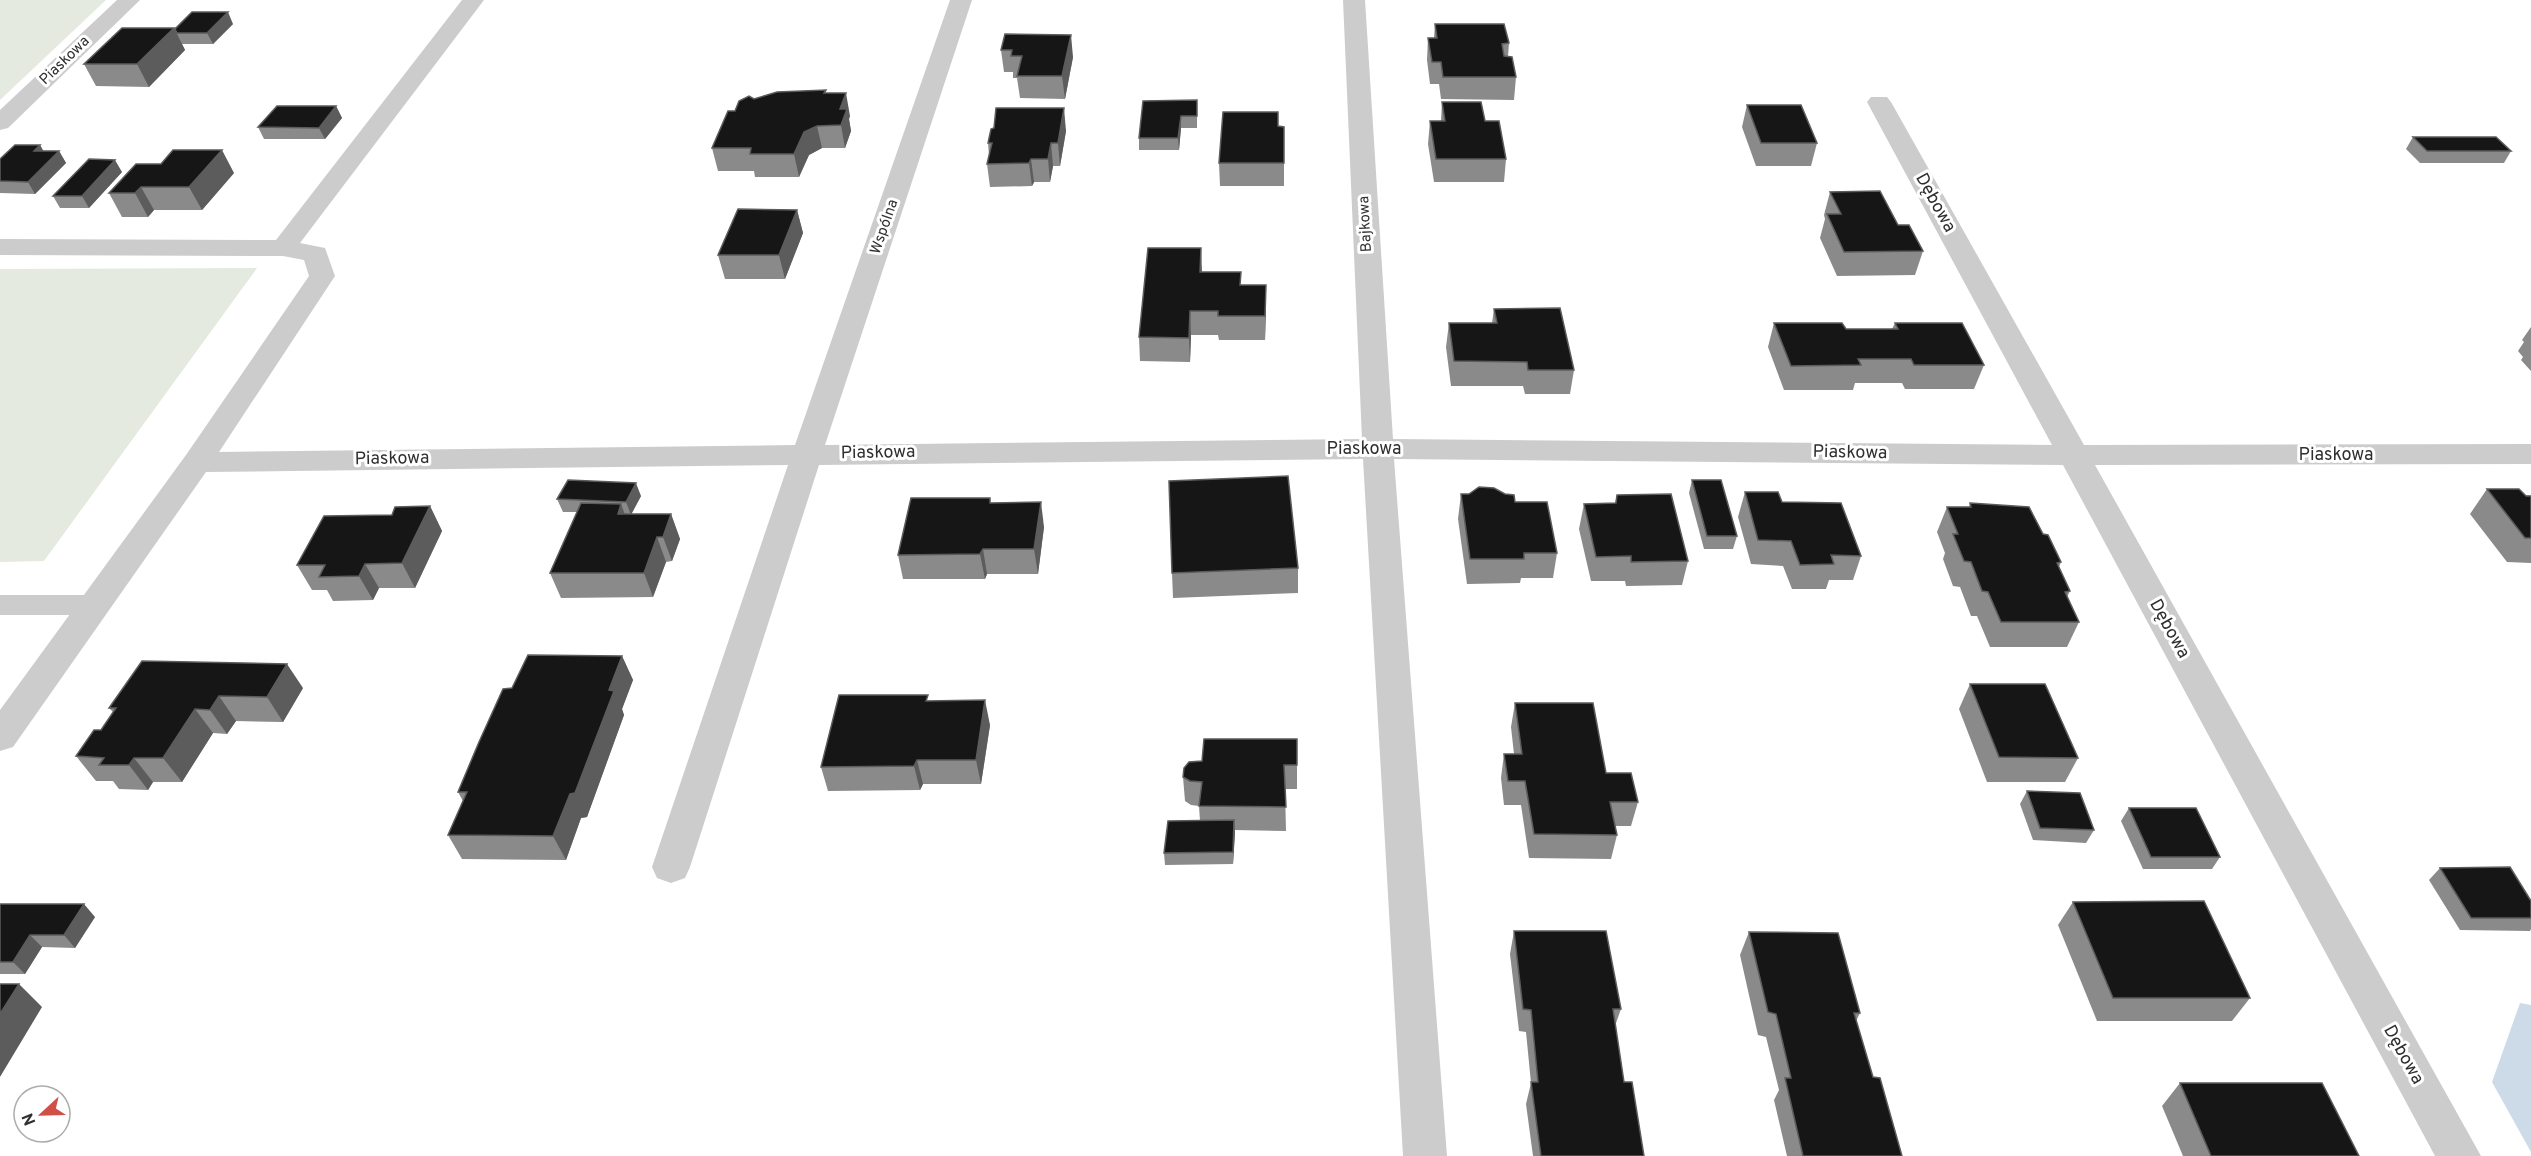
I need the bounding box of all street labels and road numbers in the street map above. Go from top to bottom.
street label: Piaskowa [36,32,94,90]
street label: Dębowa [1909,169,1961,237]
street label: Bajkowa [1355,195,1377,253]
street label: Wspólna [867,197,903,257]
street label: Piaskowa [1327,438,1401,461]
street label: Piaskowa [840,441,916,465]
street label: Piaskowa [1812,441,1888,465]
street label: Piaskowa [2299,444,2373,467]
street label: Piaskowa [354,447,430,471]
street label: Dębowa [2143,595,2195,663]
street label: Dębowa [2377,1021,2429,1089]

